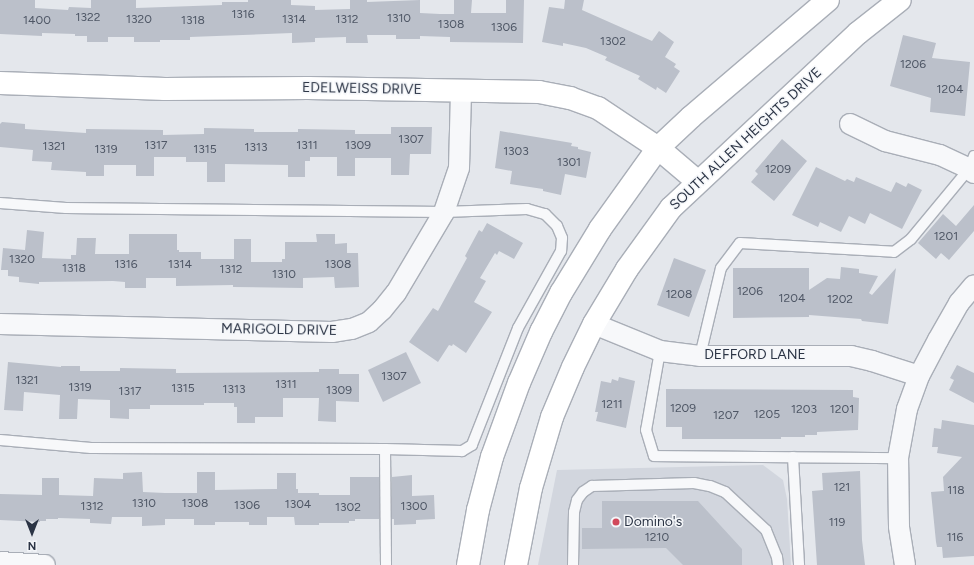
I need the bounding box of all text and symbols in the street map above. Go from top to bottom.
house number: 1316 [231,8,255,22]
house number: 1322 [76,11,100,25]
house number: 1310 [387,12,411,26]
house number: 1320 [126,13,152,27]
house number: 1314 [282,13,306,27]
house number: 1312 [335,13,359,27]
house number: 1400 [23,14,51,28]
house number: 1318 [181,14,205,28]
house number: 1308 [438,18,464,32]
house number: 1306 [491,21,517,35]
house number: 1302 [600,35,626,49]
house number: 1206 [900,58,926,72]
street label: SOUTH ALLEN HEIGHTS DRIVE [667,64,825,214]
street label: EDELWEISS DRIVE [302,80,422,98]
house number: 1204 [937,83,963,97]
house number: 1307 [398,133,424,147]
house number: 1317 [145,139,167,153]
house number: 1311 [296,139,318,153]
house number: 1309 [345,139,371,153]
house number: 1321 [42,140,66,154]
house number: 1313 [245,141,267,155]
house number: 1319 [94,143,118,157]
house number: 1315 [193,143,217,157]
house number: 1303 [503,145,529,159]
house number: 1301 [557,156,581,170]
house number: 1209 [765,163,791,177]
house number: 1201 [934,230,958,244]
house number: 1320 [9,253,35,267]
house number: 1316 [114,258,138,272]
house number: 1314 [168,258,192,272]
house number: 1308 [325,258,351,272]
house number: 1318 [62,262,86,276]
house number: 1312 [219,263,243,277]
house number: 1310 [272,268,296,282]
house number: 1206 [737,285,763,299]
house number: 1208 [666,288,692,302]
house number: 1204 [779,292,805,306]
house number: 1202 [827,293,853,307]
street label: MARIGOLD DRIVE [221,321,337,339]
street label: DEFFORD LANE [704,347,806,363]
house number: 1307 [381,370,407,384]
house number: 1321 [15,374,39,388]
house number: 1311 [275,378,297,392]
house number: 1319 [68,381,92,395]
house number: 1315 [171,382,195,396]
house number: 1313 [223,383,245,397]
house number: 1309 [326,384,352,398]
house number: 1317 [119,385,141,399]
house number: 1211 [601,398,623,412]
house number: 1209 [670,402,696,416]
house number: 1203 [791,403,817,417]
house number: 1201 [830,403,854,417]
house number: 1205 [754,408,780,422]
house number: 1207 [713,409,739,423]
house number: 121 [834,481,850,495]
house number: 118 [947,484,965,498]
house number: 1310 [132,497,156,511]
house number: 1308 [182,497,208,511]
house number: 1304 [285,498,311,512]
house number: 1306 [234,499,260,513]
house number: 1312 [80,500,104,514]
house number: 1300 [401,500,427,514]
house number: 1302 [335,501,361,515]
north arrow [12,513,52,553]
place label: Domino's [624,514,682,530]
house number: 119 [829,516,845,530]
marker: Domino's [611,517,621,527]
house number: 1210 [645,531,669,545]
house number: 116 [947,531,963,545]
text: N [28,539,36,552]

